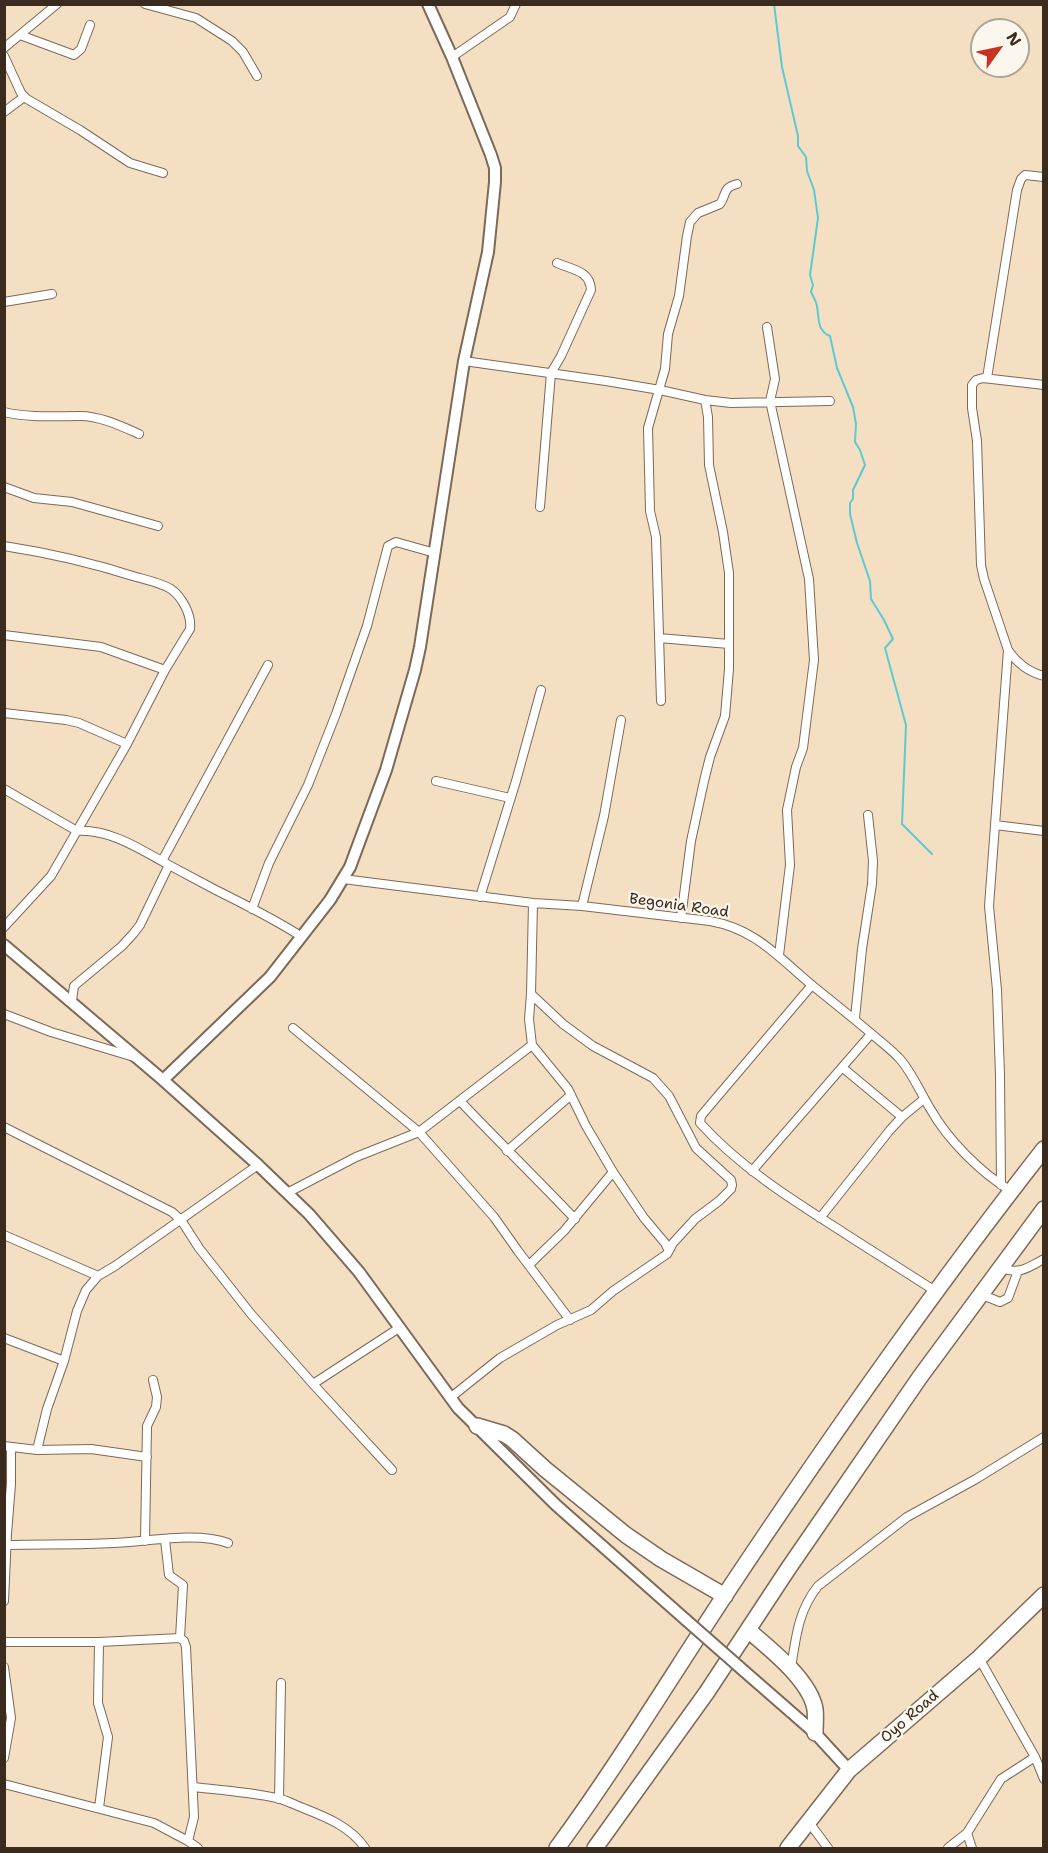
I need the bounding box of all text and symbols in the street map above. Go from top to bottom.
north arrow [970,18,1030,78]
text: N [1002,28,1026,50]
street label: Begonia Road [628,890,730,922]
street label: Oyo Road [877,1687,943,1747]

